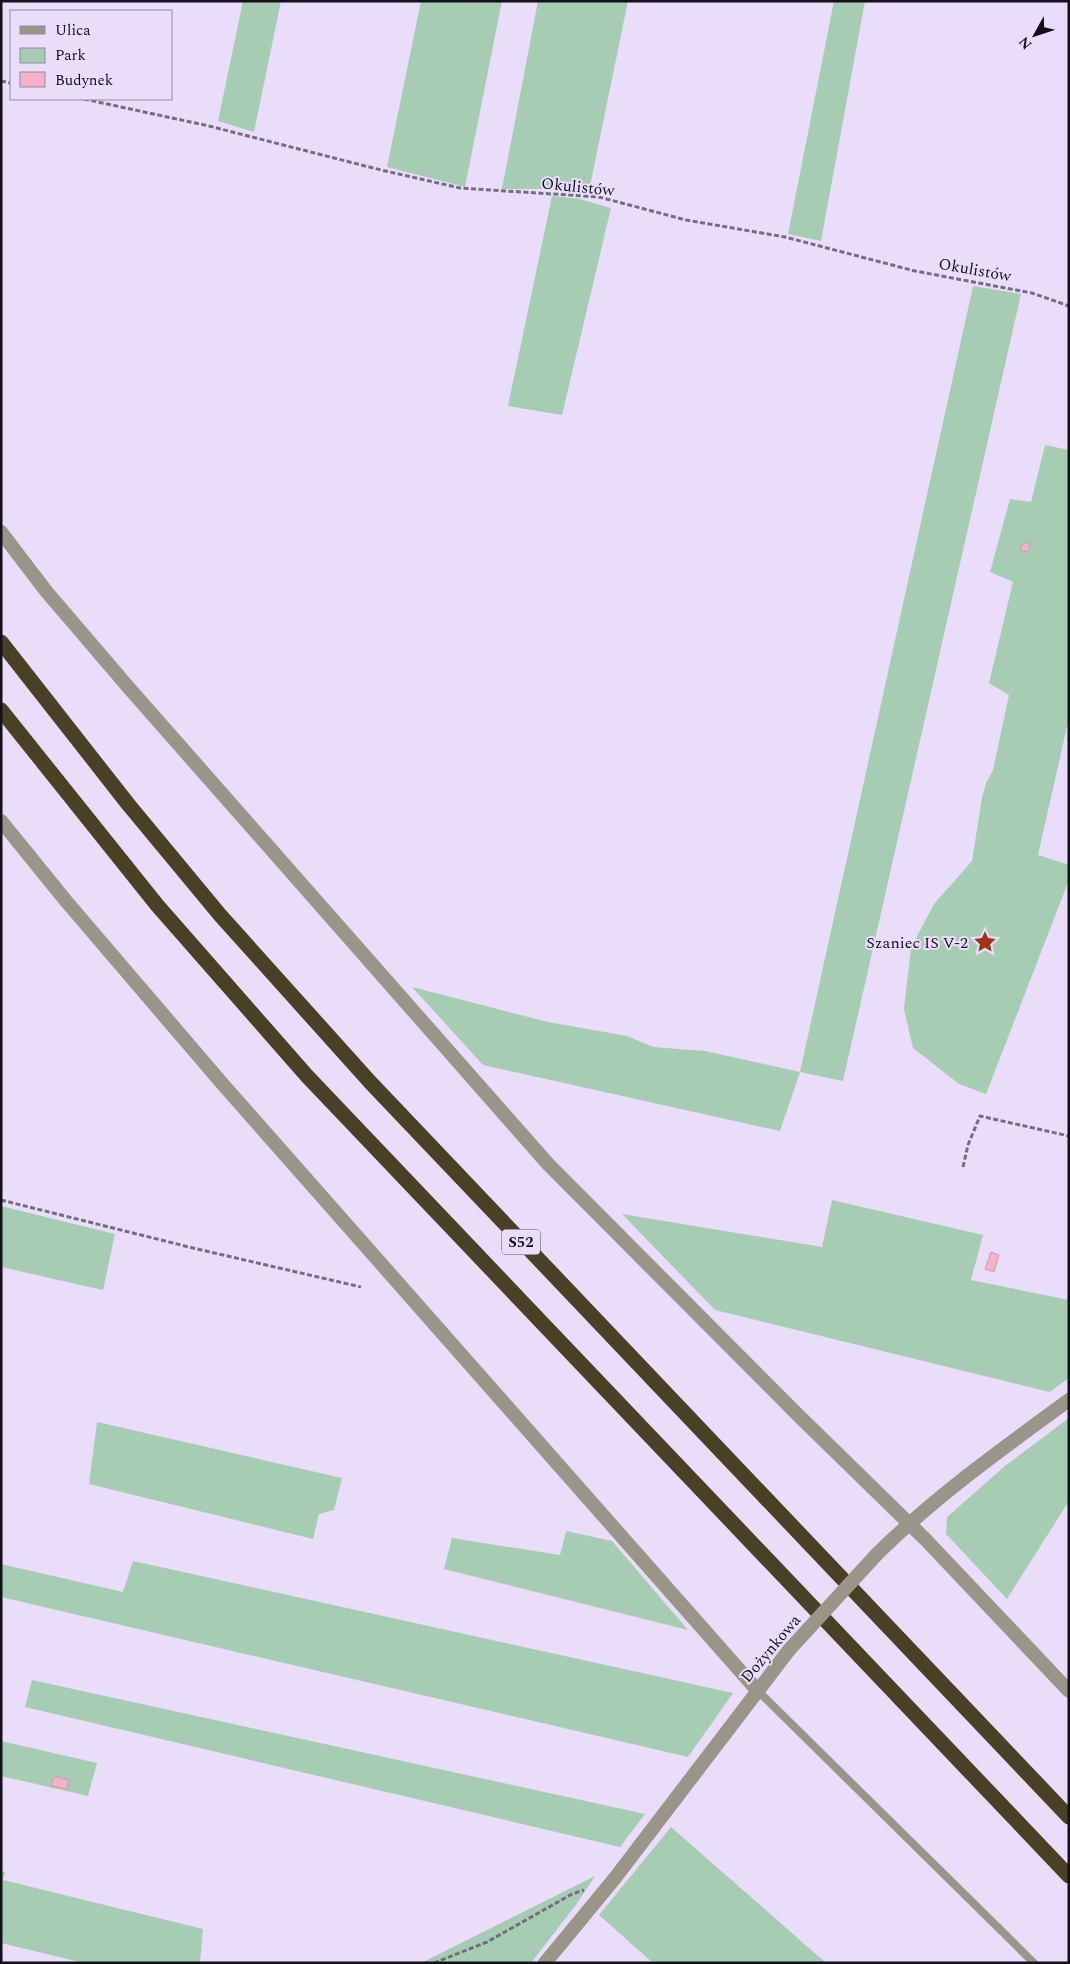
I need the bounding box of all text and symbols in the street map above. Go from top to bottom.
legend [10,10,172,100]
north arrow [1010,10,1060,60]
text: Ulica [55,19,91,42]
text: N [1014,32,1037,54]
text: Park [55,44,86,67]
text: Budynek [55,69,113,92]
street label: Okulistów [540,171,617,203]
street label: Okulistów [937,252,1014,288]
place icon: Szaniec IS V-2 [972,929,998,955]
place label: Szaniec IS V-2 [866,931,968,955]
road number: S52 [502,1230,540,1254]
street label: Dożynkowa [735,1609,807,1688]

